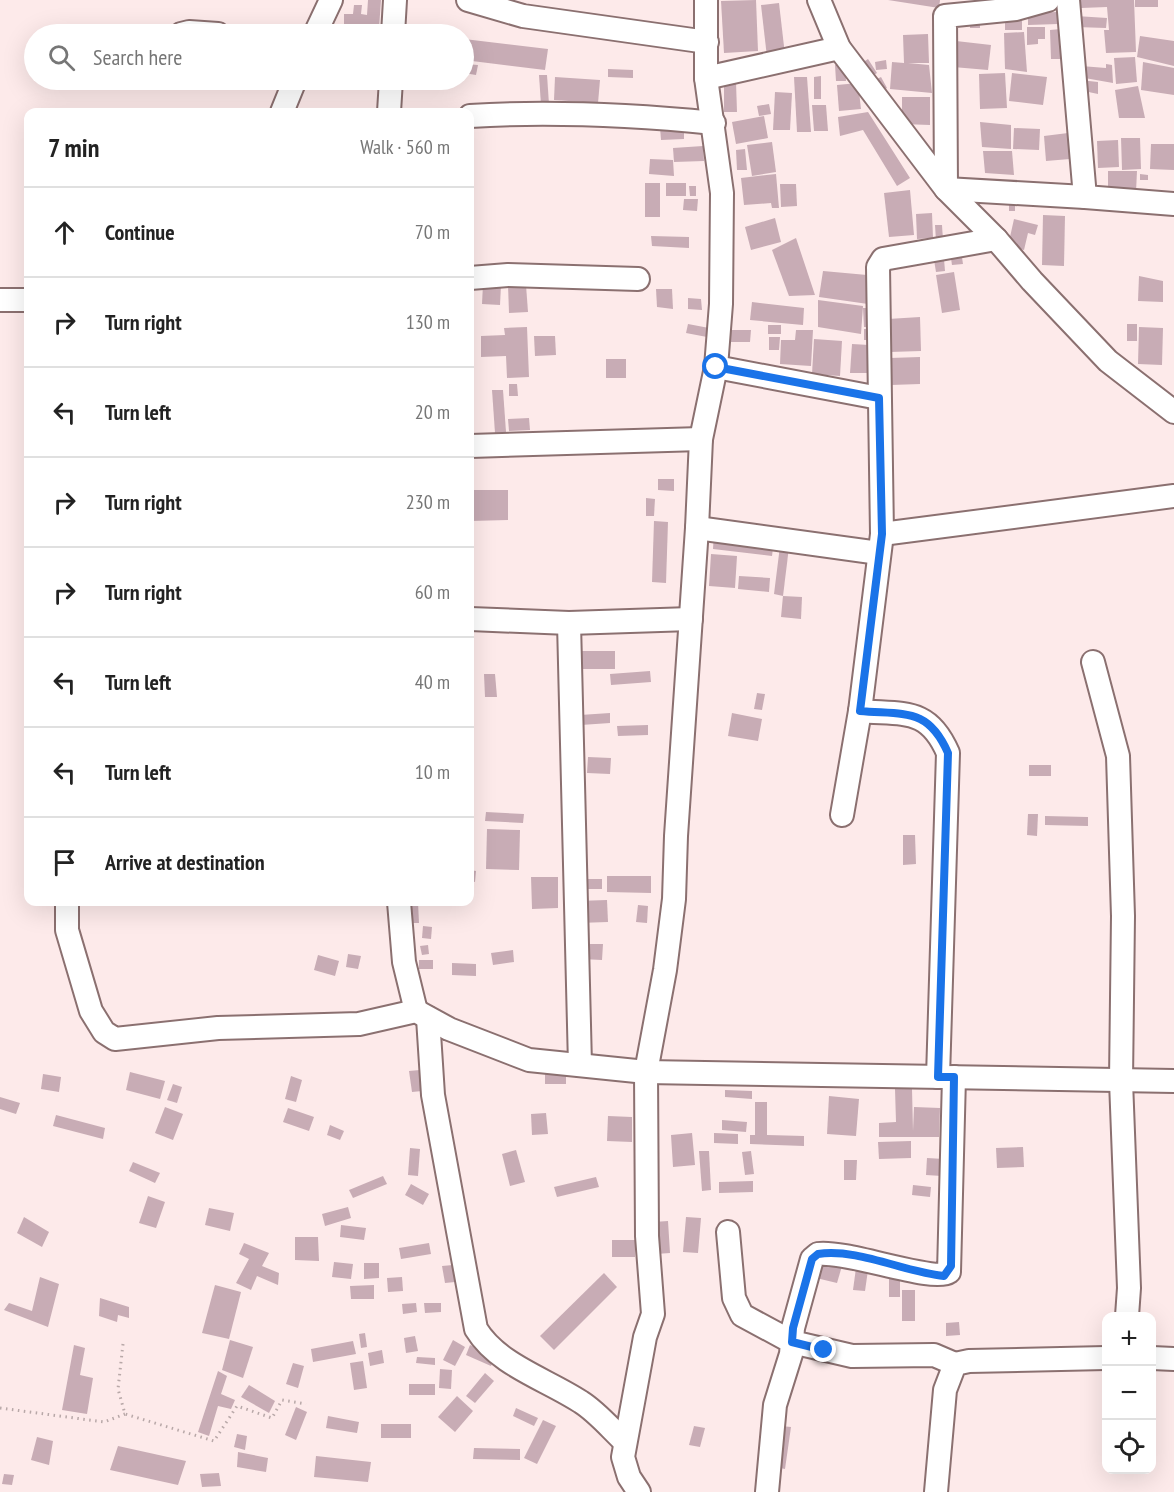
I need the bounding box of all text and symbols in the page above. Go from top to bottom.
search box [24,24,474,90]
icon: search [45,41,78,74]
text: Search here [93,43,182,71]
text: 7 min [48,131,99,164]
text: Walk · 560 m [360,134,450,160]
icon: ahead [48,216,81,249]
text: Continue [105,218,175,246]
text: 70 m [415,219,450,245]
icon: right [48,306,81,339]
text: Turn right [105,308,182,336]
text: 130 m [406,309,450,335]
route start [702,353,728,379]
icon: left [48,396,81,429]
text: Turn left [105,398,171,426]
text: 20 m [415,399,450,425]
icon: right [48,486,81,519]
text: Turn right [105,488,182,516]
text: 230 m [406,489,450,515]
icon: right [48,576,81,609]
text: Turn right [105,578,182,606]
text: 60 m [415,579,450,605]
icon: left [48,666,81,699]
text: Turn left [105,668,171,696]
text: 40 m [415,669,450,695]
icon: left [48,756,81,789]
text: Turn left [105,758,171,786]
text: 10 m [415,759,450,785]
icon: arrive [48,846,81,879]
text: Arrive at destination [105,848,265,876]
map controls [1102,1312,1156,1474]
button: + [1102,1312,1156,1366]
route end [810,1336,836,1362]
button: − [1102,1366,1156,1420]
button: locate [1102,1420,1156,1474]

